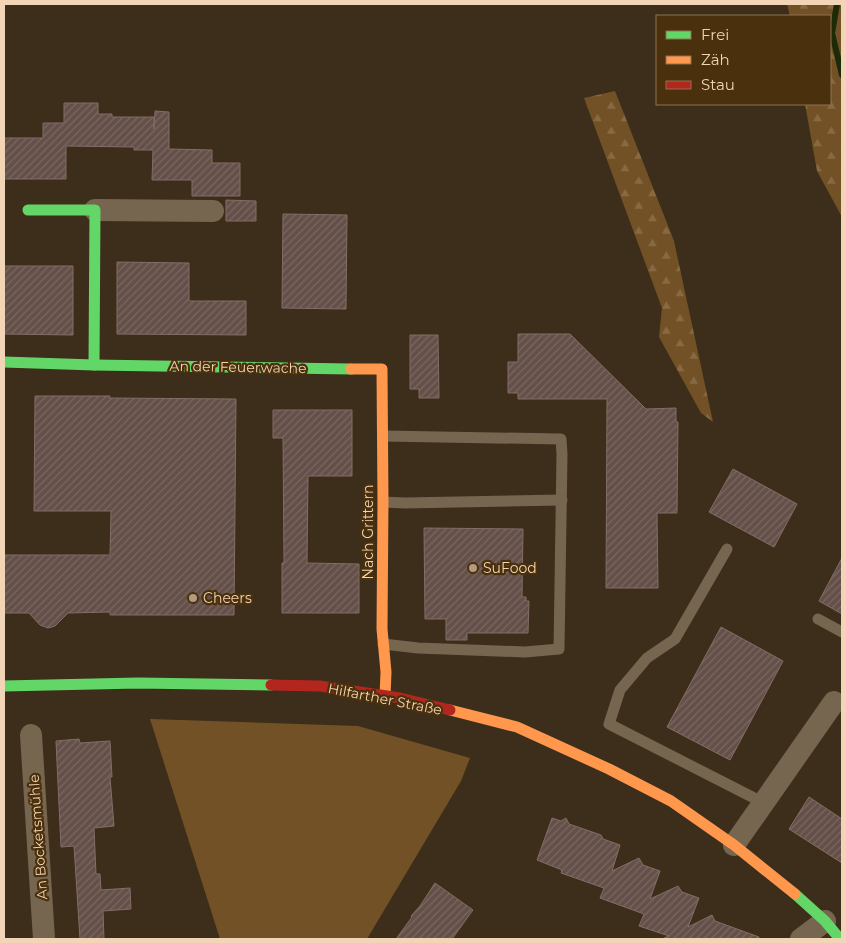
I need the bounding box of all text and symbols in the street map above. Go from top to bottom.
legend [656,15,831,105]
text: Frei [701,25,729,44]
text: Zäh [701,50,730,69]
text: Stau [701,75,735,94]
street label: An der Feuerwache [169,357,307,377]
street label: Nach Grittern [359,485,377,579]
place label: SuFood [483,559,537,577]
marker: SuFood [467,562,479,574]
place label: Cheers [203,589,252,607]
marker: Cheers [187,592,199,604]
street label: Hilfarther Straße [326,679,444,719]
street label: An Bocketsmühle [25,774,51,900]

